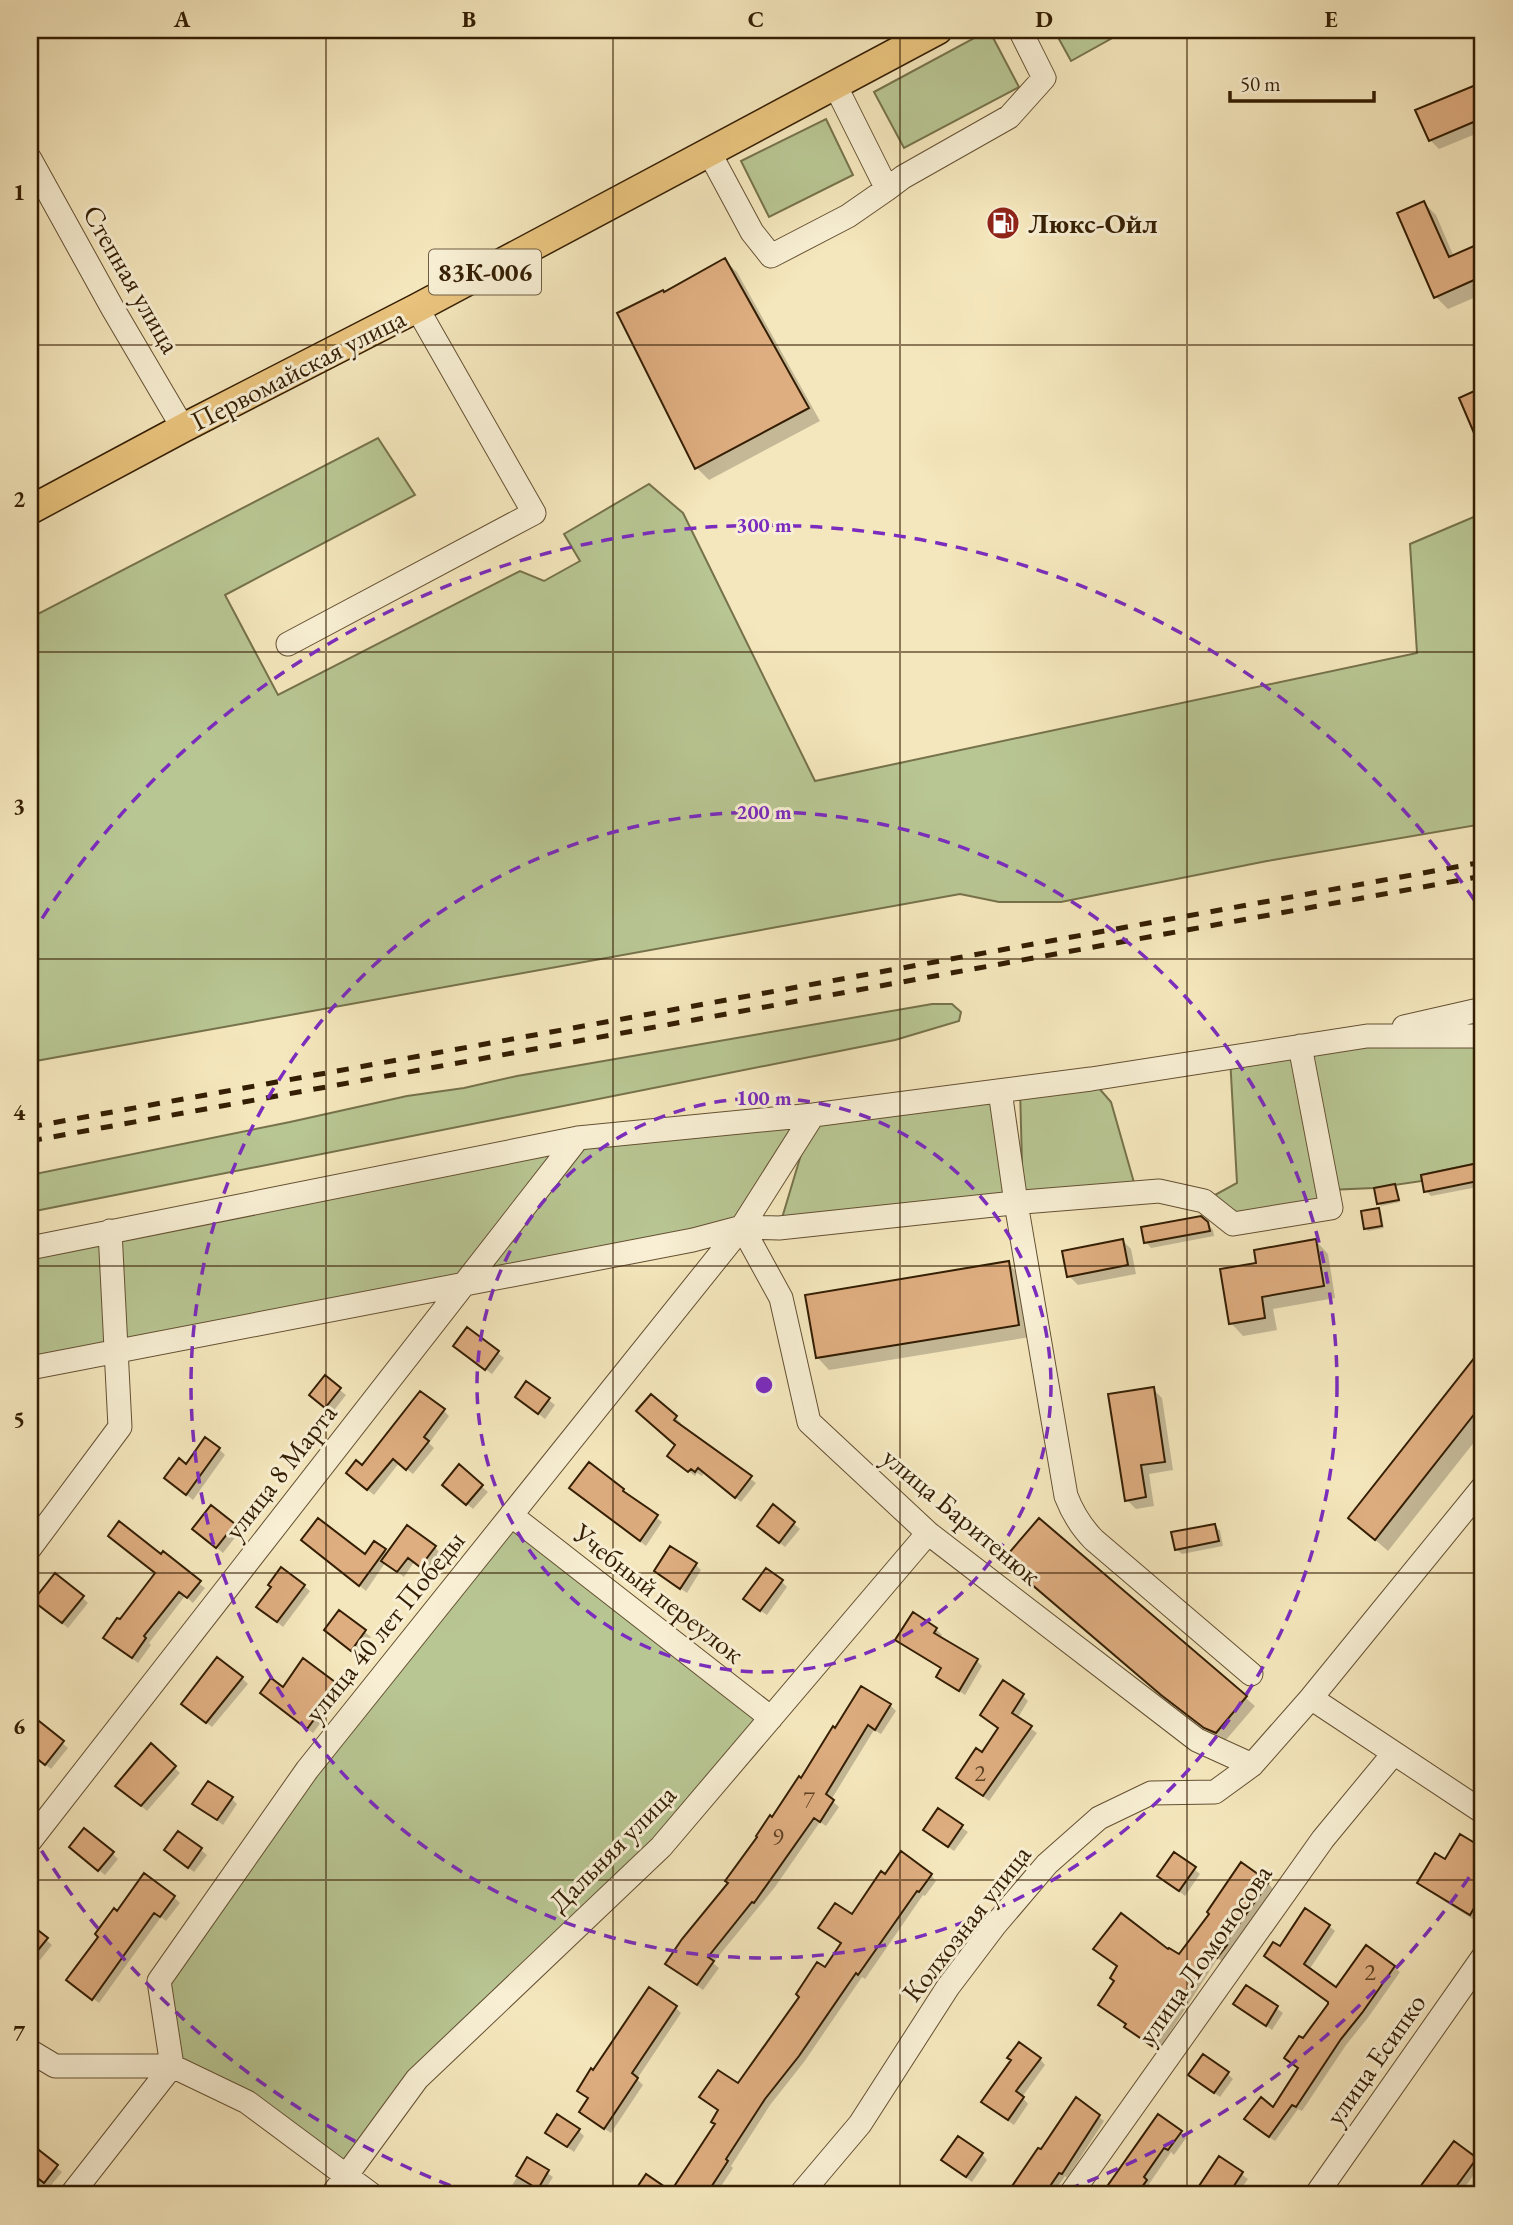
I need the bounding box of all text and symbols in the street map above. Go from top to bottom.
text: A [173,4,191,34]
text: B [462,4,476,34]
text: C [748,4,764,34]
text: D [1035,4,1053,34]
text: E [1324,4,1338,34]
scale bar [1230,60,1373,104]
text: 50 m [1240,70,1281,97]
text: 1 [13,177,25,207]
street label: Степная улица [75,198,189,360]
fuel station icon: Люкс-Ойл [984,204,1022,242]
place label: Люкс-Ойл [1028,205,1158,241]
road number: 83К-006 [429,249,541,294]
street label: Первомайская улица [185,299,412,439]
text: 2 [13,484,25,514]
text: 300 m [736,511,792,538]
text: 3 [13,791,25,821]
text: 200 m [736,798,792,825]
text: 100 m [736,1084,792,1111]
text: 4 [13,1097,26,1127]
centre of rings [752,1373,776,1397]
street label: улица 8 Марта [216,1395,345,1546]
text: 5 [13,1404,25,1434]
street label: улица Баритенюк [875,1439,1049,1593]
street label: Учебный переулок [565,1514,752,1671]
street label: улица 40 лет Победы [296,1523,472,1729]
text: 6 [13,1711,25,1741]
house number: 2 [974,1757,986,1788]
street label: Дальняя улица [541,1776,684,1919]
house number: 7 [803,1784,815,1815]
house number: 9 [772,1821,784,1852]
street label: Колхозная улица [894,1837,1039,2009]
street label: улица Ломоносова [1128,1856,1280,2051]
house number: 2 [1364,1956,1376,1987]
street label: улица Есипко [1316,1986,1434,2132]
text: 7 [13,2018,26,2048]

